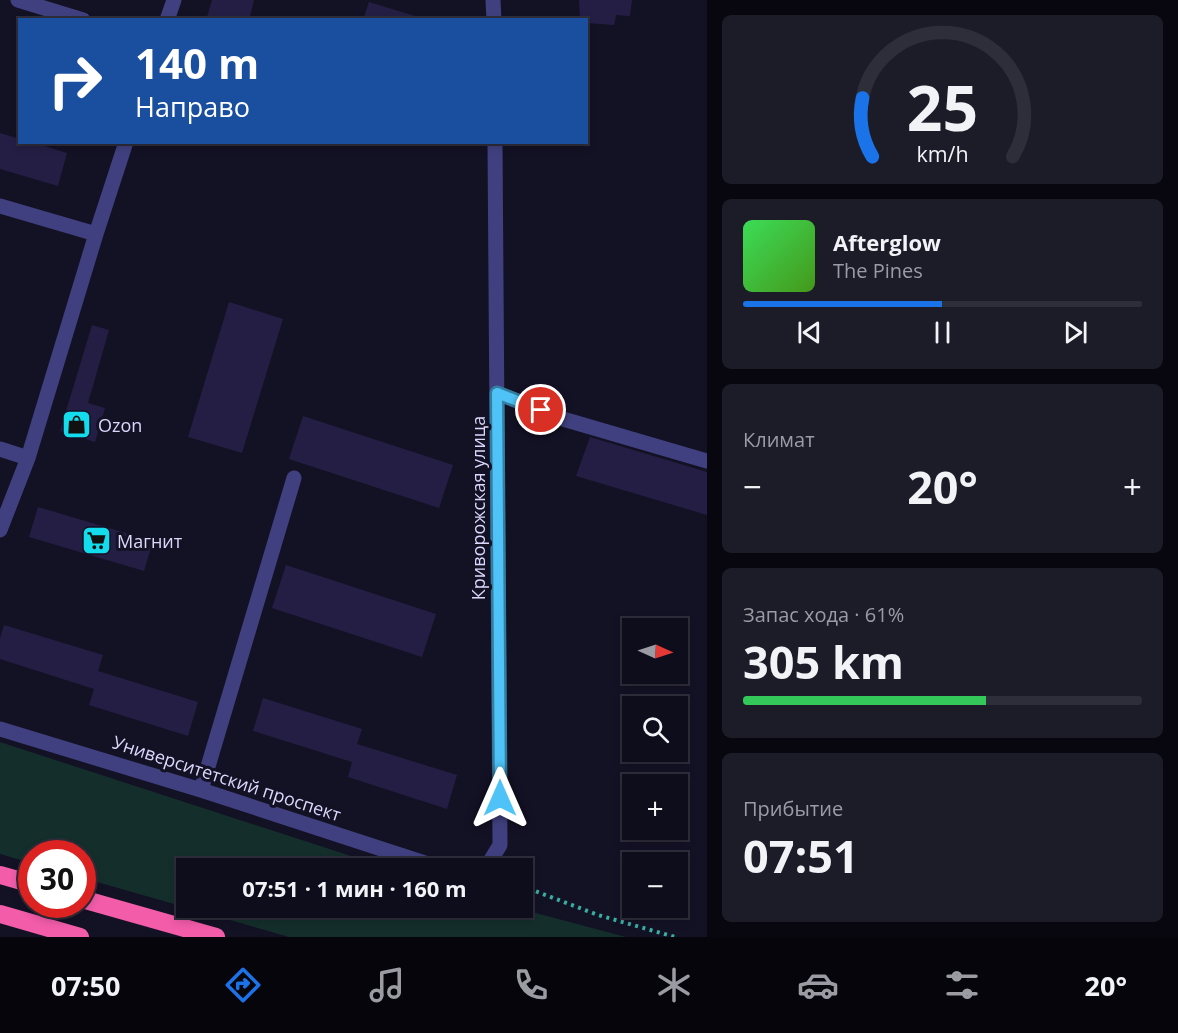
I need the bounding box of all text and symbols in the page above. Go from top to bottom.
text: 140 m [135,34,259,91]
icon: right [36,42,114,120]
text: 25 [907,64,978,149]
text: Направо [135,88,250,125]
text: km/h [916,139,969,168]
text: Afterglow [833,227,941,257]
text: The Pines [833,257,923,284]
icon: previous [793,316,826,349]
icon: pause [926,316,959,349]
icon: next [1059,316,1092,349]
pin [515,384,566,435]
icon: arrive [524,393,557,426]
shop icon: Ozon [61,409,93,441]
place label: Ozon [98,413,142,437]
street label: Криворожская улица [466,416,490,600]
text: Климат [743,426,815,453]
text: 20° [907,456,978,517]
text: − [743,464,762,509]
text: + [1123,464,1142,509]
supermarket icon: Магнит [80,525,112,557]
place label: Магнит [117,529,183,553]
text: Запас хода · 61% [743,601,904,628]
north arrow [622,618,688,684]
map controls [622,618,688,918]
text: 305 km [743,631,904,692]
button: search [622,696,688,762]
street label: Университетский проспект [110,730,345,826]
position arrow [468,766,532,830]
button: + [622,774,688,840]
text: Прибытие [743,795,843,822]
text: 07:51 [743,825,859,886]
speed limit sign: 30 [18,840,96,918]
button: − [622,852,688,918]
text: 07:51 · 1 мин · 160 m [242,873,467,903]
icon: directions [222,964,264,1006]
icon: music [366,964,408,1006]
icon: phone [510,964,552,1006]
icon: climate [653,964,695,1006]
icon: car [797,964,839,1006]
icon: filters [941,964,983,1006]
text: 07:50 [51,967,120,1004]
text: 20° [1085,967,1127,1004]

